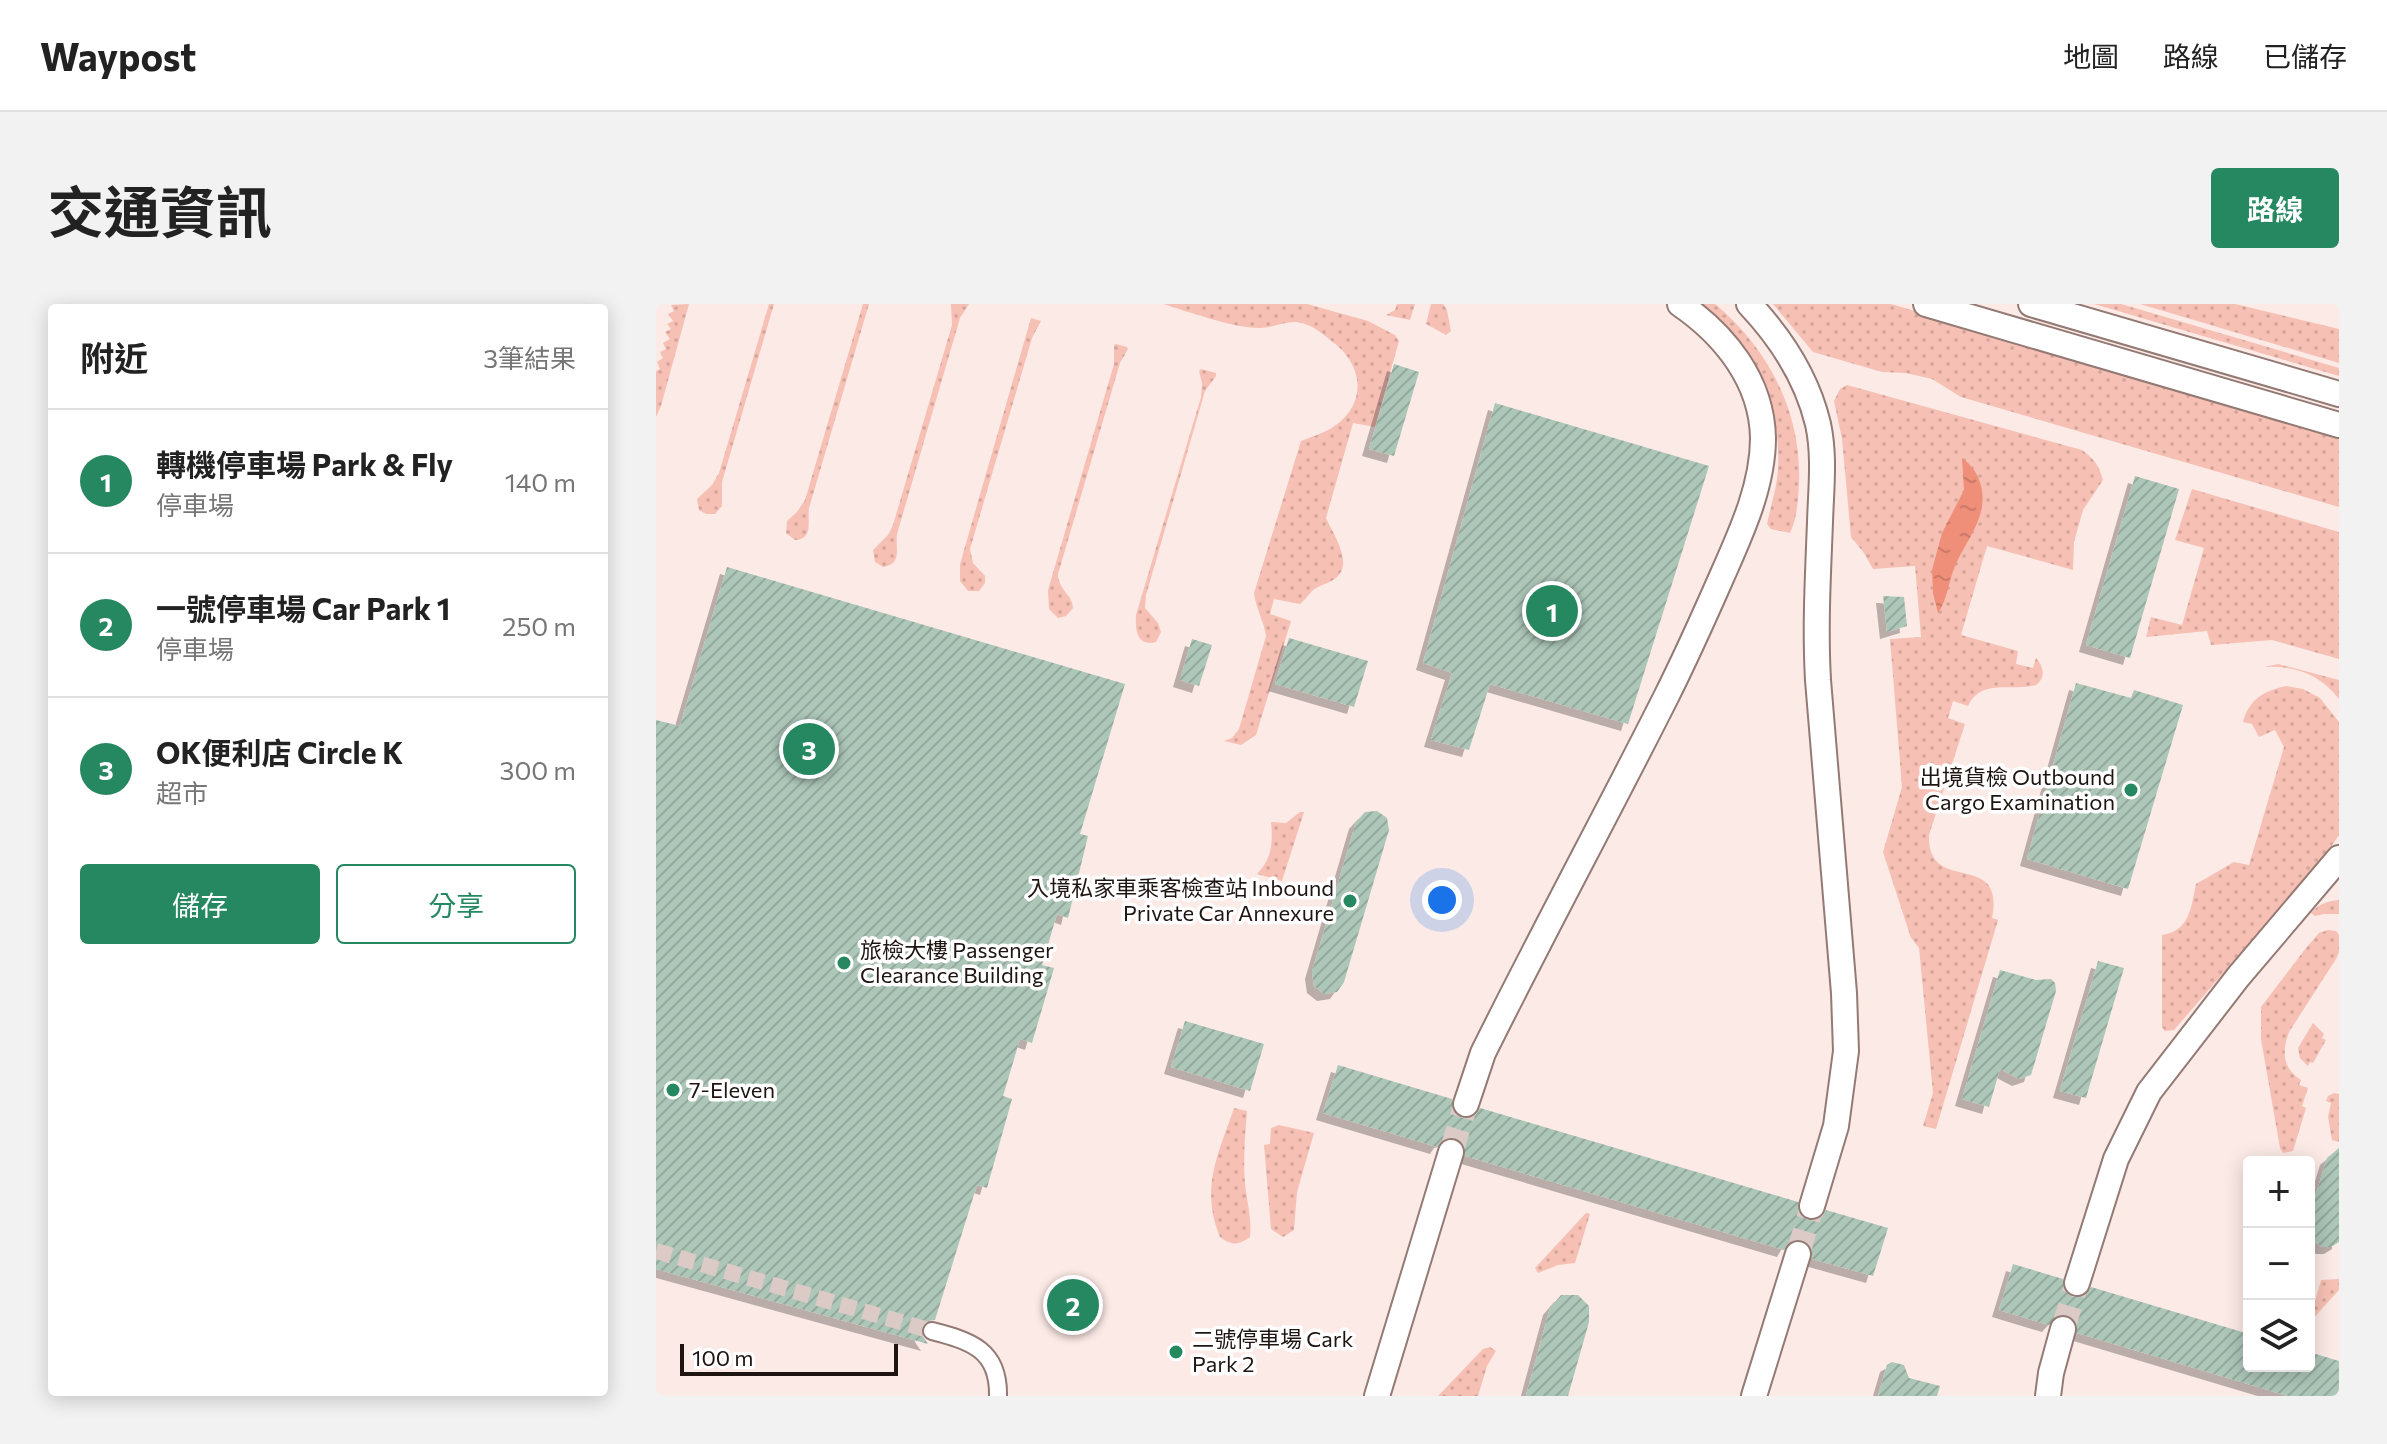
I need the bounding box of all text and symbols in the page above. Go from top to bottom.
text: Waypost [40,32,196,79]
text: 地圖 [2063,39,2119,73]
text: 路線 [2163,39,2219,73]
text: 已儲存 [2263,39,2347,73]
button: 路線 [2211,168,2339,248]
text: 交通資訊 [48,176,272,245]
text: 附近 [80,336,148,378]
text: 3筆結果 [483,342,576,373]
text: 轉機停車場 Park & Fly [156,445,453,482]
text: 1 [100,466,112,497]
text: 140 m [505,466,576,497]
text: 停車場 [156,489,234,520]
pin: 1 [1526,581,1578,641]
text: 一號停車場 Car Park 1 [156,589,450,626]
text: 2 [99,610,113,641]
text: 250 m [502,610,576,641]
text: 停車場 [156,633,234,664]
pin: 3 [783,719,835,779]
text: OK便利店 Circle K [156,733,403,770]
text: 3 [98,754,114,785]
text: 300 m [500,754,576,785]
place label: 出境貨檢 Outbound Cargo Examination [1920,763,2115,815]
text: 超市 [156,777,208,808]
marker: 出境貨檢 Outbound Cargo Examination [2122,781,2140,799]
button: 儲存 [80,864,320,944]
button: 分享 [336,864,576,944]
place label: 入境私家車乘客檢查站 Inbound Private Car Annexure [1027,874,1334,926]
your location [1422,880,1462,920]
marker: 入境私家車乘客檢查站 Inbound Private Car Annexure [1341,892,1359,910]
place label: 旅檢大樓 Passenger Clearance Building [860,936,1054,988]
marker: 旅檢大樓 Passenger Clearance Building [835,954,853,972]
place label: 7-Eleven [689,1076,775,1103]
marker: 7-Eleven [664,1081,682,1099]
map controls [2243,1156,2315,1372]
button: + [2243,1156,2315,1228]
button: − [2243,1228,2315,1300]
pin: 2 [1047,1275,1099,1335]
button: layers [2243,1300,2315,1372]
place label: 二號停車場 Cark Park 2 [1192,1325,1354,1377]
scale bar [680,1340,898,1376]
marker: 二號停車場 Cark Park 2 [1167,1343,1185,1361]
text: 100 m [692,1344,754,1371]

